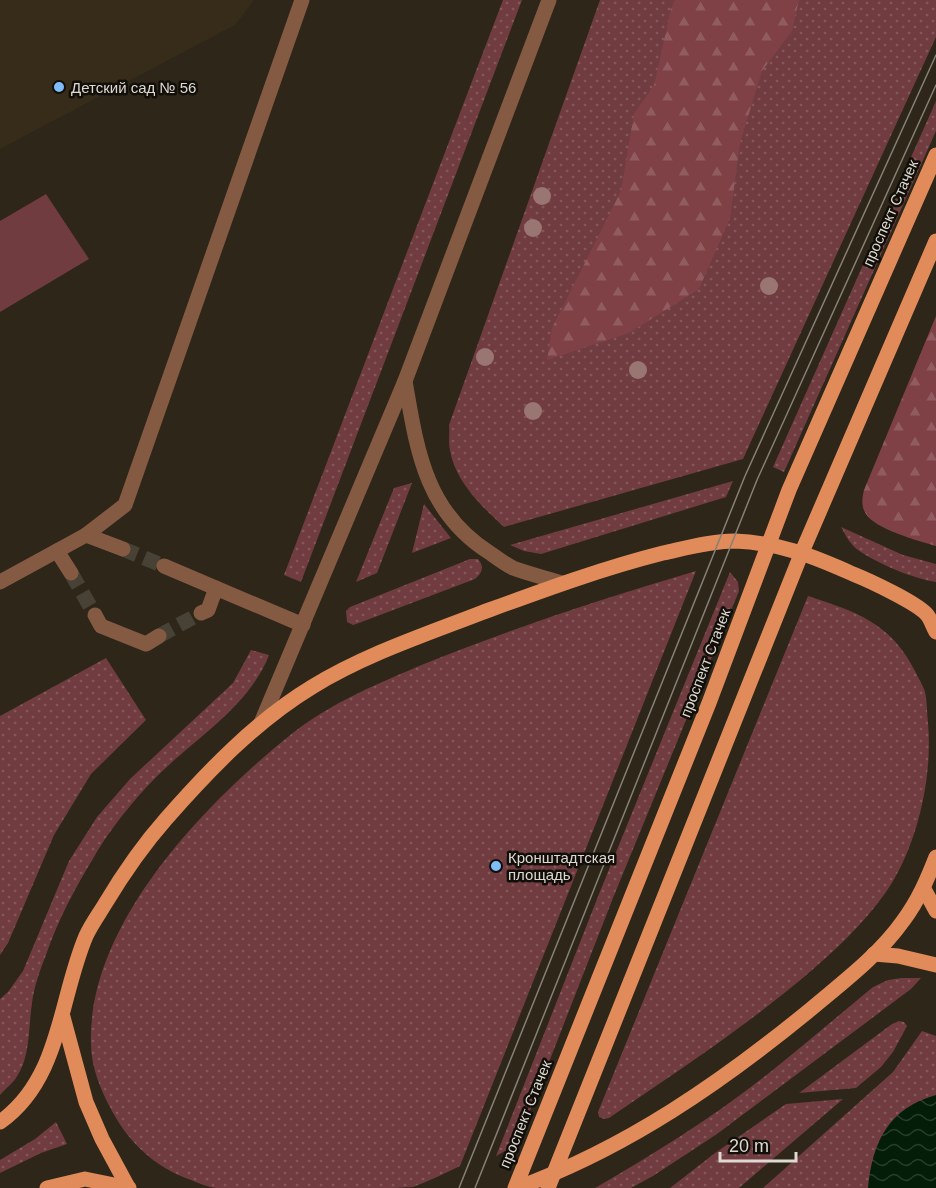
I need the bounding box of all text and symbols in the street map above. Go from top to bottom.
place label: Детский сад № 56 [71,79,196,96]
marker: Детский сад № 56 [52,80,66,94]
street label: проспект Стачек [859,157,921,269]
street label: проспект Стачек [676,606,734,720]
place label: Кронштадтская площадь [508,849,615,883]
marker: Кронштадтская площадь [489,859,503,873]
street label: проспект Стачек [496,1057,555,1170]
scale bar [720,1125,796,1163]
text: 20 m [729,1136,769,1156]

